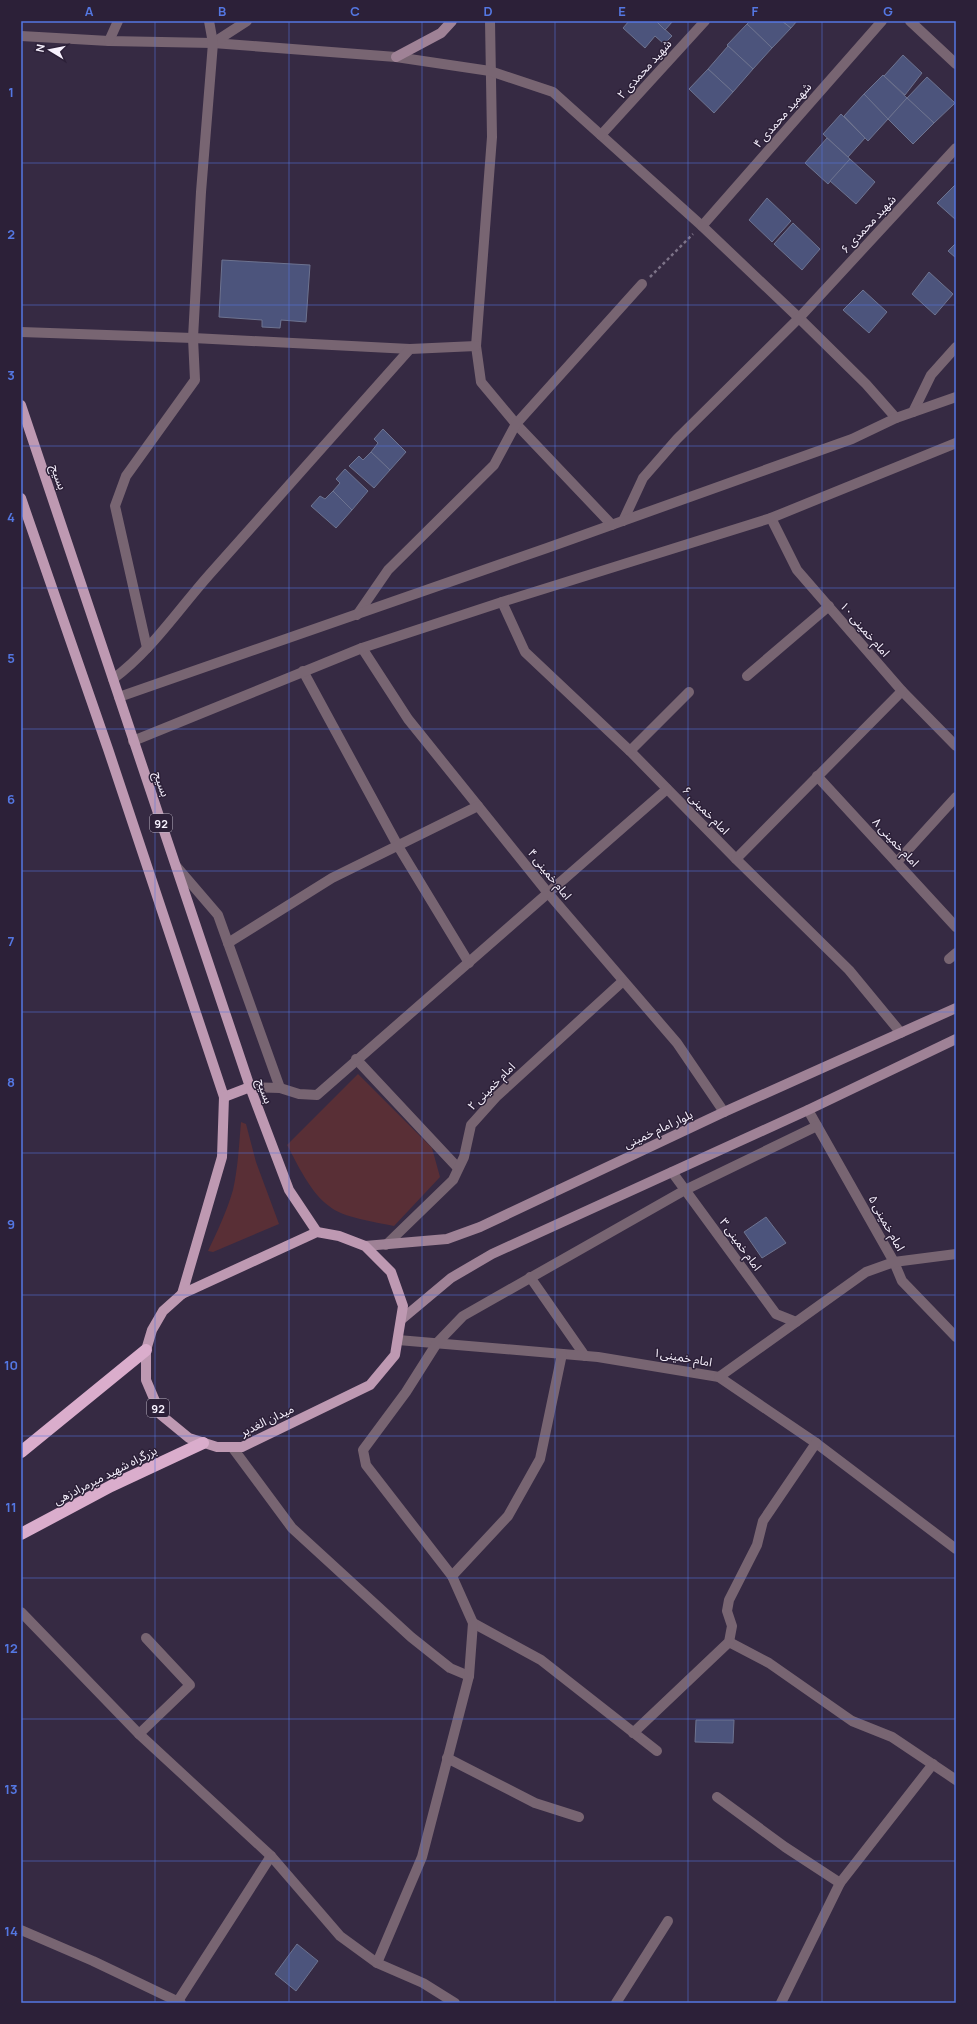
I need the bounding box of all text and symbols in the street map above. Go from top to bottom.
text: A [85,2,94,20]
text: B [218,2,226,20]
text: C [350,2,360,20]
text: D [483,2,493,20]
text: E [618,2,626,20]
text: F [752,2,759,20]
text: G [883,2,893,20]
north arrow [30,30,70,70]
street label: شهید محمدی ۲ [613,36,675,102]
text: N [32,43,48,53]
street label: شهمید محمدی ۴ [749,79,815,151]
text: 1 [8,83,14,101]
street label: شهید محمدی ۶ [836,191,900,257]
text: 2 [7,225,15,243]
text: 3 [7,366,15,384]
street label: بسیج [46,462,71,492]
text: 4 [7,508,15,526]
street label: امام خمینی ۱۰ [835,598,894,661]
text: 5 [7,649,15,667]
street label: بسیج [149,769,174,799]
street label: امام خمینی ۶ [678,782,734,839]
text: 6 [7,790,15,808]
road number: 92 [150,814,172,832]
street label: امام خمینی ۸ [868,814,923,871]
street label: امام خمینی ۴ [523,845,576,904]
text: 7 [8,932,15,950]
street label: امام خمینی ۲ [463,1058,520,1114]
text: 8 [7,1073,15,1091]
street label: بسیج [252,1076,277,1106]
street label: بلوار امام خمینی [621,1106,696,1153]
street label: امام خمینی ۵ [864,1192,909,1255]
street label: امام خمینی ۳ [715,1214,766,1275]
text: 9 [7,1215,15,1233]
street label: امام خمینی۱ [652,1343,714,1372]
text: 10 [4,1356,18,1374]
road number: 92 [147,1399,169,1417]
street label: میدان الغدیر [236,1400,297,1441]
street label: بزرگراه شهید میرمرادزهی [50,1442,160,1508]
text: 11 [5,1498,17,1516]
text: 12 [4,1639,18,1657]
text: 13 [4,1780,18,1798]
text: 14 [4,1922,18,1940]

